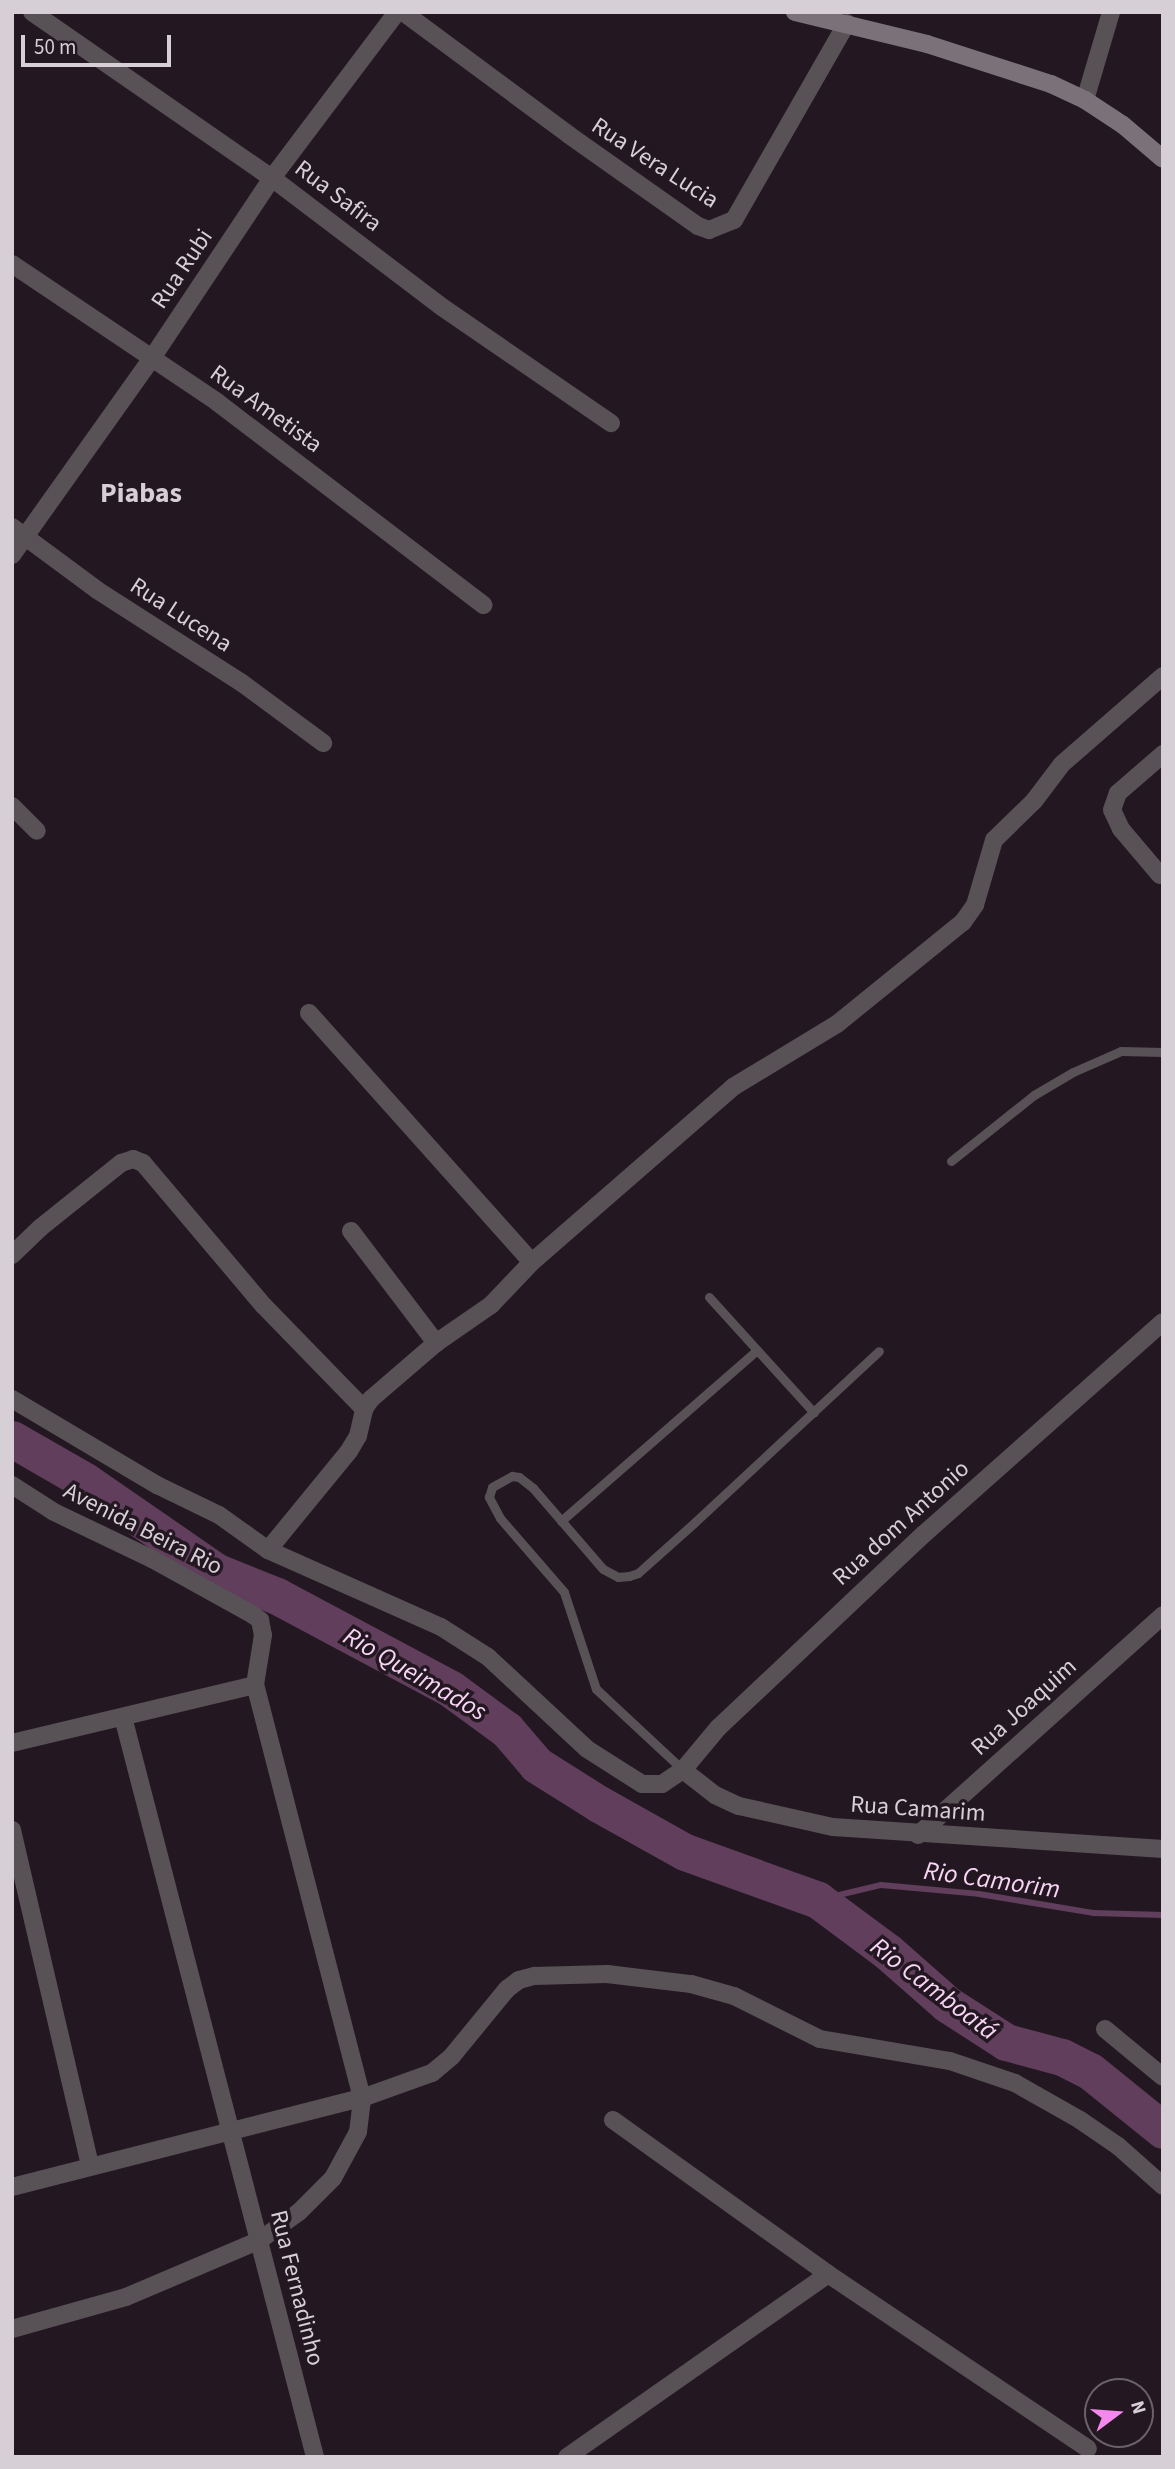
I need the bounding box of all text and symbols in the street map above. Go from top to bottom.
scale bar [24,21,175,65]
text: 50 m [34,32,76,62]
street label: Rua Vera Lucia [586,111,724,215]
street label: Rua Safira [289,154,387,238]
street label: Rua Rubi [145,224,219,314]
street label: Rua Ametista [204,359,328,459]
district label: Piabas [100,476,182,510]
street label: Rua Lucena [125,571,237,659]
street label: Rua dom Antonio [827,1454,975,1592]
street label: Avenida Beira Rio [59,1477,227,1581]
water label: Rio Queimados [338,1620,492,1728]
street label: Rua Joaquim [965,1652,1083,1762]
street label: Rua Camarim [849,1790,987,1828]
water label: Rio Camorim [922,1855,1062,1905]
water label: Rio Camboatá [864,1931,1004,2047]
street label: Rua Fernadinho [264,2207,330,2369]
north arrow [1084,2378,1154,2448]
text: N [1123,2398,1152,2417]

